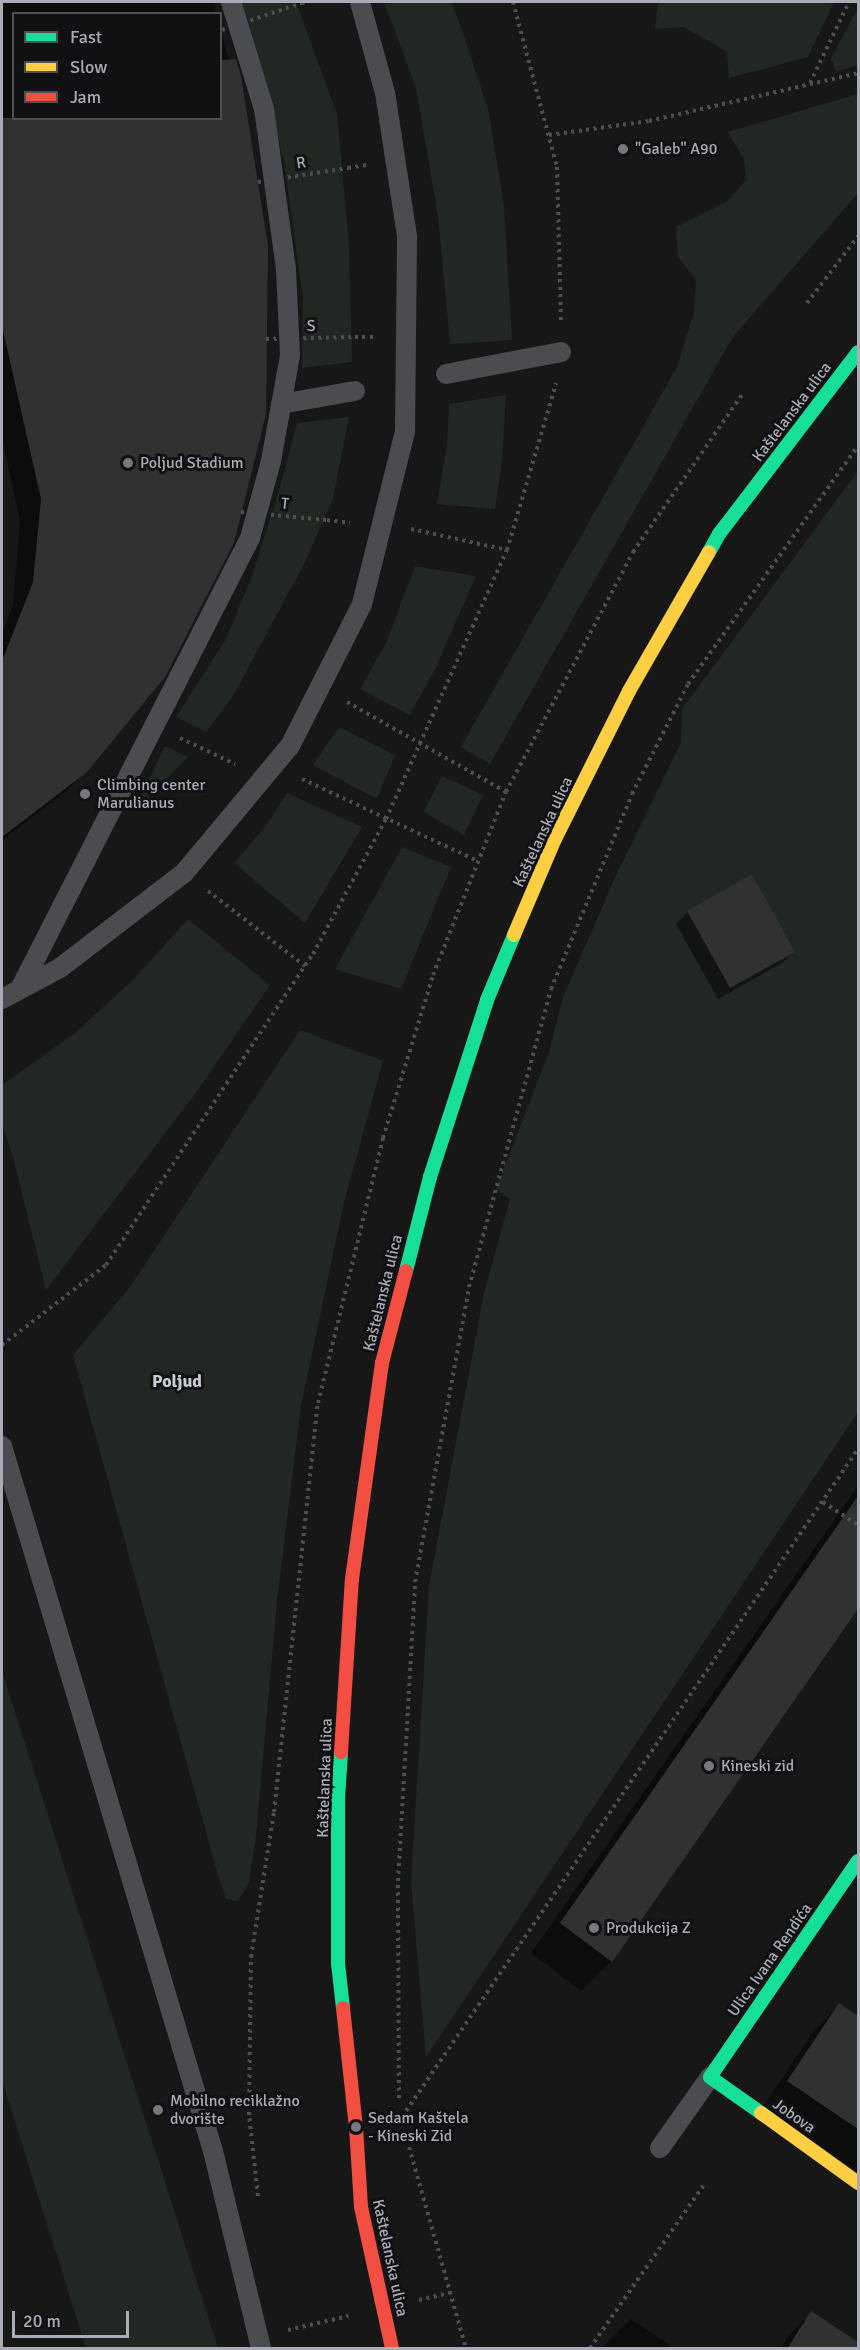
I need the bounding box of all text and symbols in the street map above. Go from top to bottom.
legend [12,12,222,120]
text: Fast [70,26,102,48]
text: Slow [70,56,107,78]
text: Jam [70,86,101,108]
place label: "Galeb" A90 [635,139,717,159]
marker: "Galeb" A90 [616,142,630,156]
street label: R [295,153,307,173]
street label: S [306,316,316,336]
street label: Kaštelanska ulica [748,358,836,466]
place label: Poljud Stadium [140,453,244,473]
marker: Poljud Stadium [121,456,135,470]
street label: T [280,494,290,514]
street label: Kaštelanska ulica [509,774,577,890]
place label: Climbing center Marulianus [97,775,205,813]
marker: Climbing center Marulianus [78,787,92,801]
street label: Kaštelanska ulica [359,1233,407,1353]
district label: Poljud [152,1370,202,1392]
street label: Kaštelanska ulica [313,1718,337,1838]
place label: Kineski zid [721,1756,794,1776]
marker: Kineski zid [702,1759,716,1773]
street label: Ulica Ivana Rendića [724,1900,816,2020]
place label: Produkcija Z [606,1918,691,1938]
marker: Produkcija Z [587,1921,601,1935]
place label: Mobilno reciklažno dvorište [170,2091,300,2129]
street label: Jobova [769,2095,819,2137]
marker: Mobilno reciklažno dvorište [151,2103,165,2117]
place label: Sedam Kaštela - Kineski Zid [368,2108,469,2146]
marker: Sedam Kaštela - Kineski Zid [349,2120,363,2134]
street label: Kaštelanska ulica [368,2197,412,2319]
scale bar [15,2299,132,2337]
text: 20 m [23,2310,61,2332]

